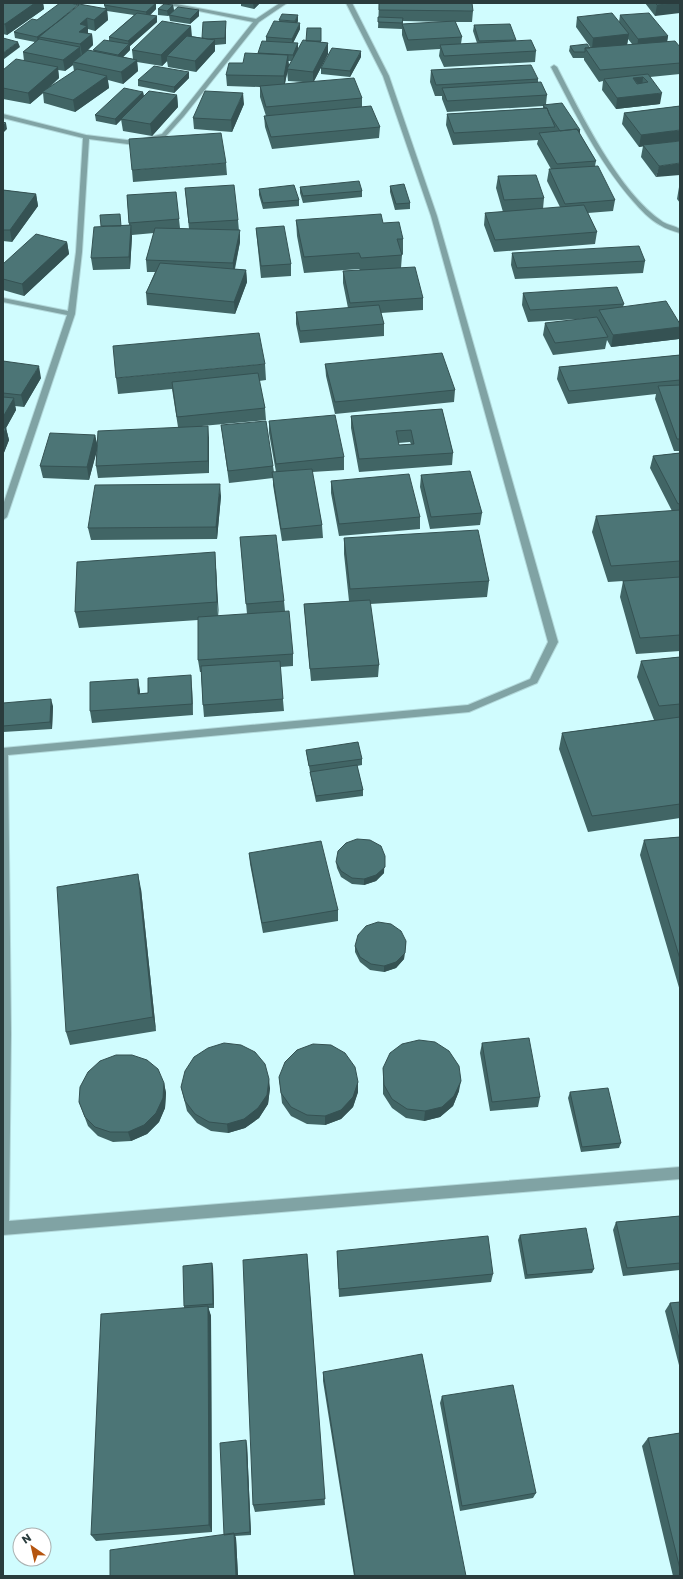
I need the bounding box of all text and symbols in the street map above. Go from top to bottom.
north arrow [12,1527,52,1567]
text: N [19,1530,34,1548]

